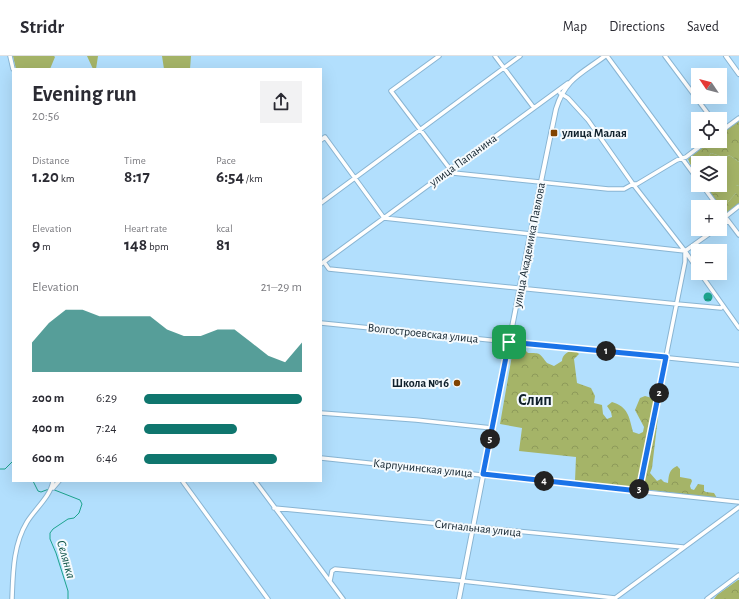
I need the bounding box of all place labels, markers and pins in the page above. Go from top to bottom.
place label: улица Малая [561,127,627,140]
marker: улица Малая [549,128,559,138]
pin [492,325,526,359]
pin: 1 [596,341,616,361]
place label: Школа №16 [392,377,449,389]
marker: Школа №16 [452,378,462,388]
pin: 2 [649,383,669,403]
pin: 5 [480,429,500,449]
pin: 4 [534,471,554,491]
pin: 3 [629,479,649,499]

